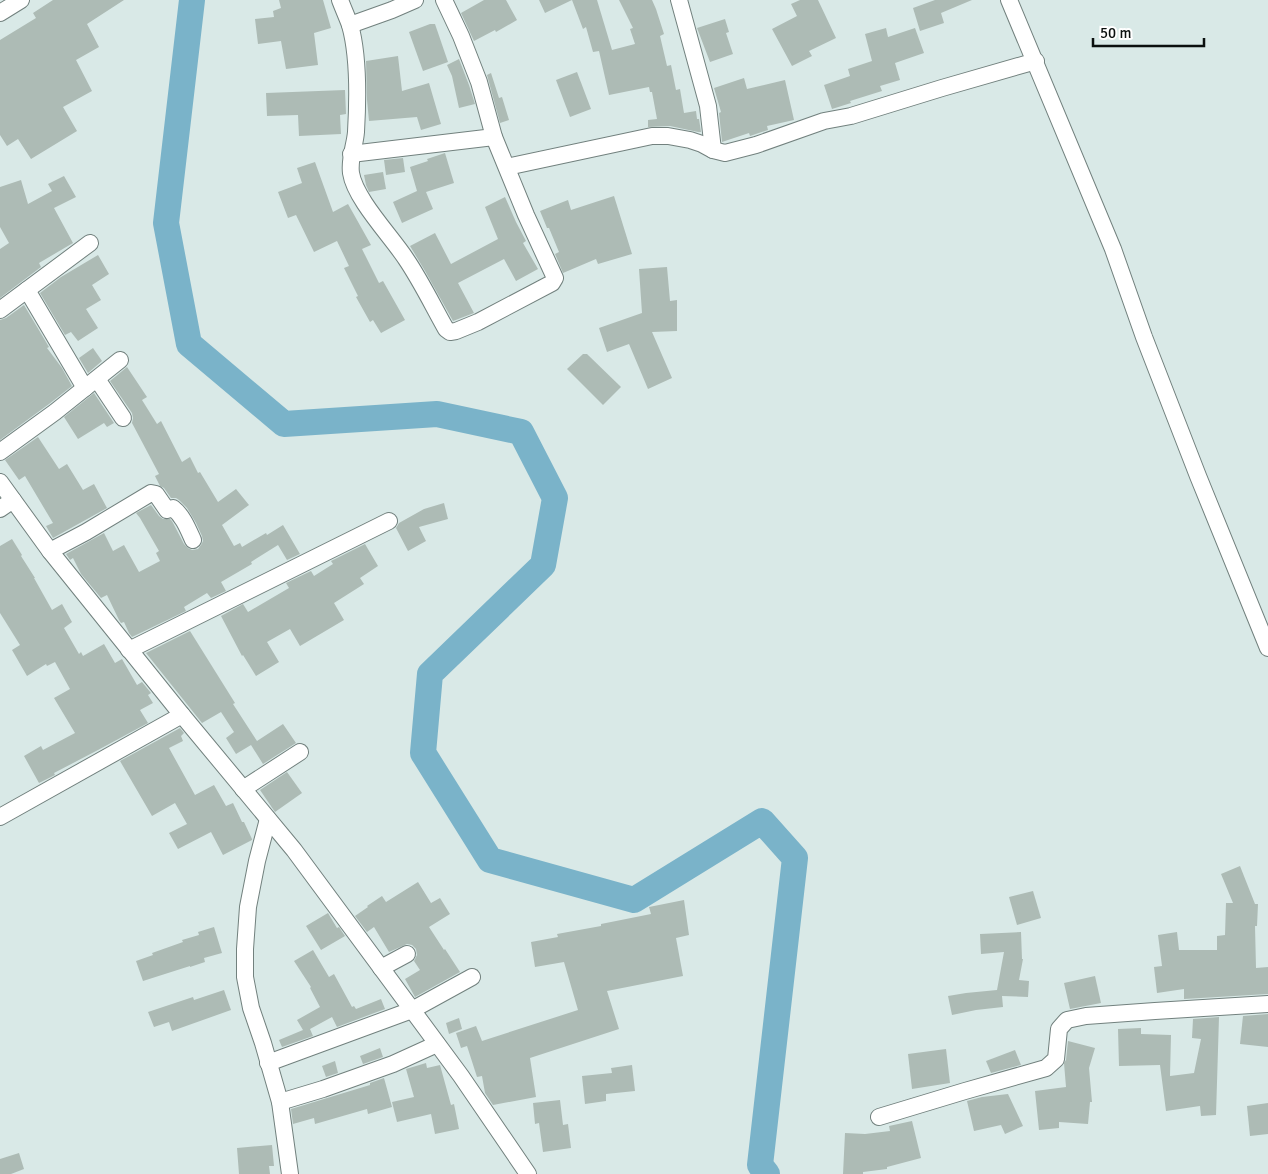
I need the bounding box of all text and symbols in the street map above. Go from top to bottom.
scale bar [1093,15,1204,47]
text: 50 m [1100,24,1131,42]

